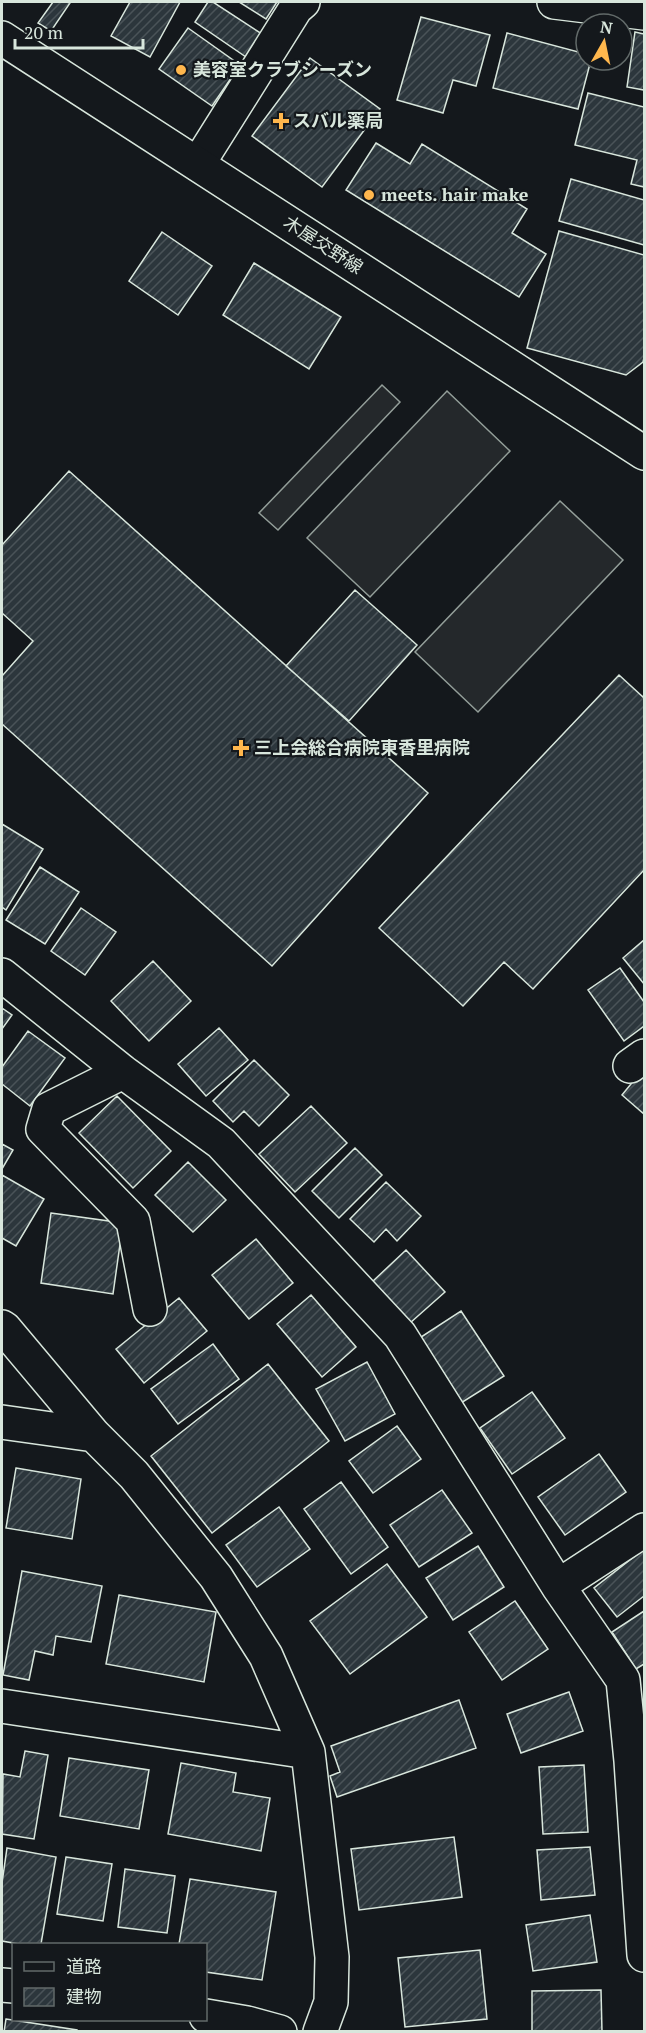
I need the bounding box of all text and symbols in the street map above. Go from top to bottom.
scale bar [15,12,142,50]
north arrow [574,12,634,72]
text: N [599,15,614,39]
text: 20 m [24,20,64,44]
place label: 美容室クラブシーズン [193,57,372,81]
marker: 美容室クラブシーズン [174,63,188,77]
place label: スバル薬局 [293,108,383,132]
marker: スバル薬局 [274,114,288,128]
place label: meets. hair make [381,182,529,206]
marker: meets. hair make [362,188,376,202]
street label: 木屋交野線 [279,210,368,279]
place label: 三上会総合病院東香里病院 [254,735,470,759]
marker: 三上会総合病院東香里病院 [232,739,250,757]
legend [12,1943,207,2021]
text: 道路 [66,1954,102,1978]
text: 建物 [66,1984,102,2008]

